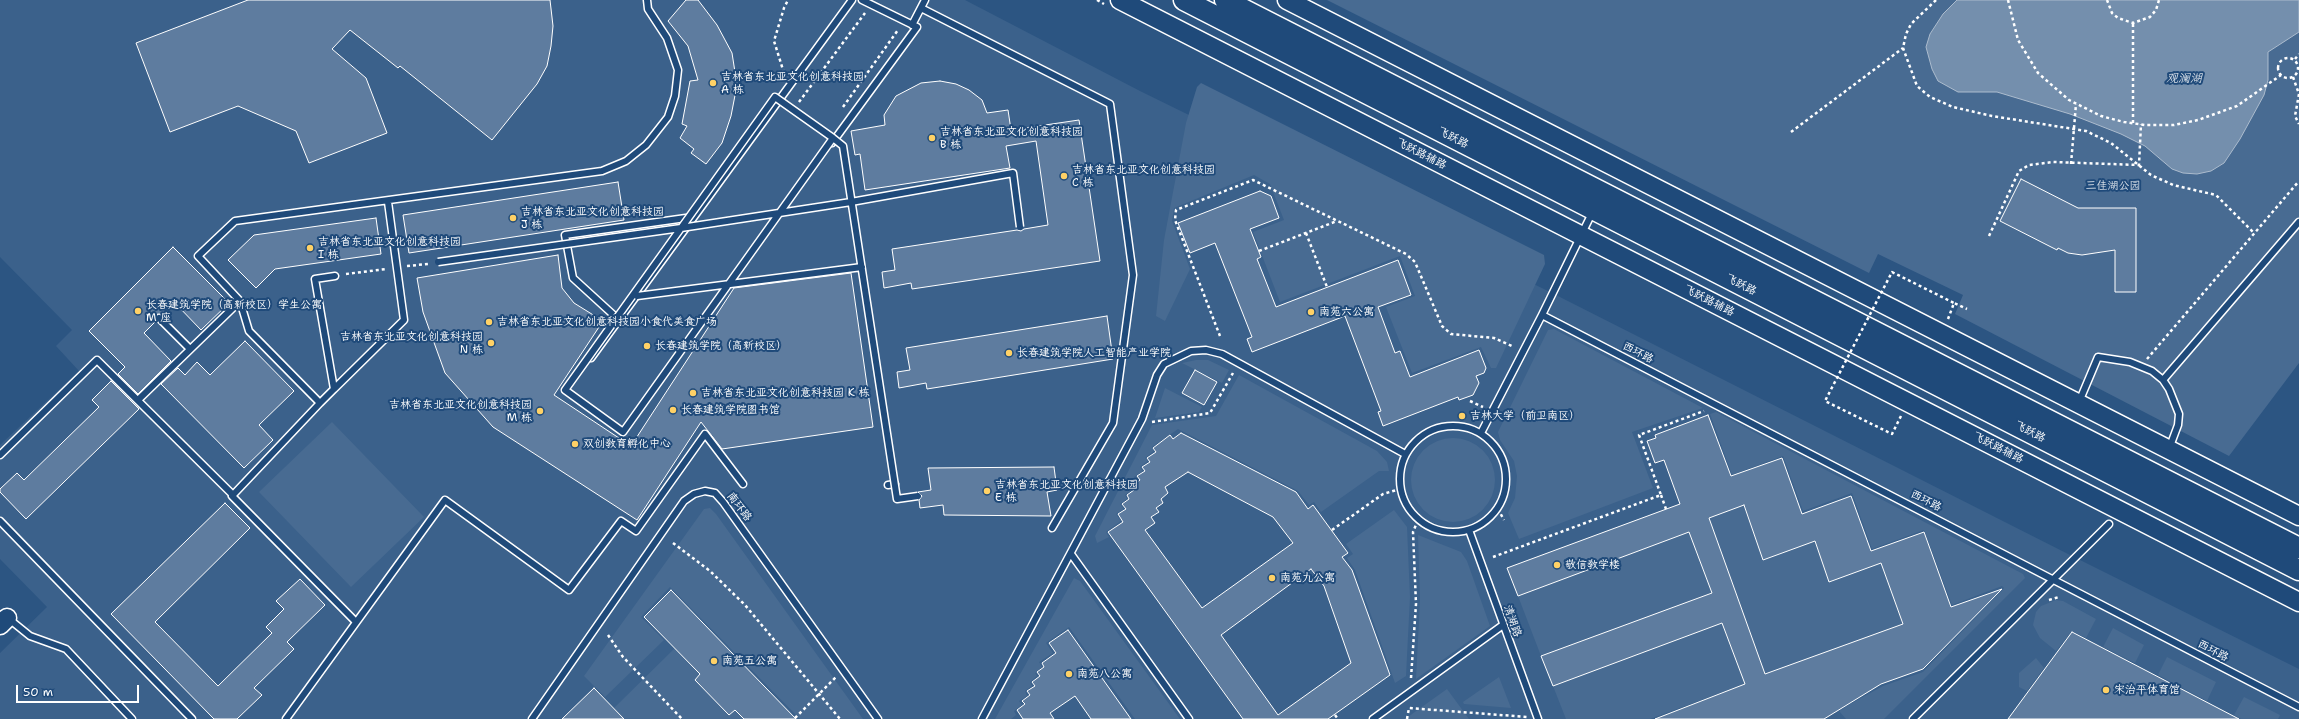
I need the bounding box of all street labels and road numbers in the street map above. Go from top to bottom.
street label: 飞跃路 [1435,125,1471,151]
street label: 飞跃路辅路 [1394,136,1448,172]
street label: 飞跃路 [1723,272,1759,298]
street label: 飞跃路辅路 [1682,283,1736,319]
street label: 西环路 [1620,340,1656,366]
street label: 飞跃路 [2012,419,2048,445]
street label: 飞跃路辅路 [1971,430,2025,466]
street label: 西环路 [1908,488,1944,514]
street label: 南环路 [724,490,754,524]
street label: 清湖路 [1500,603,1524,639]
street label: 西环路 [2195,637,2231,665]

